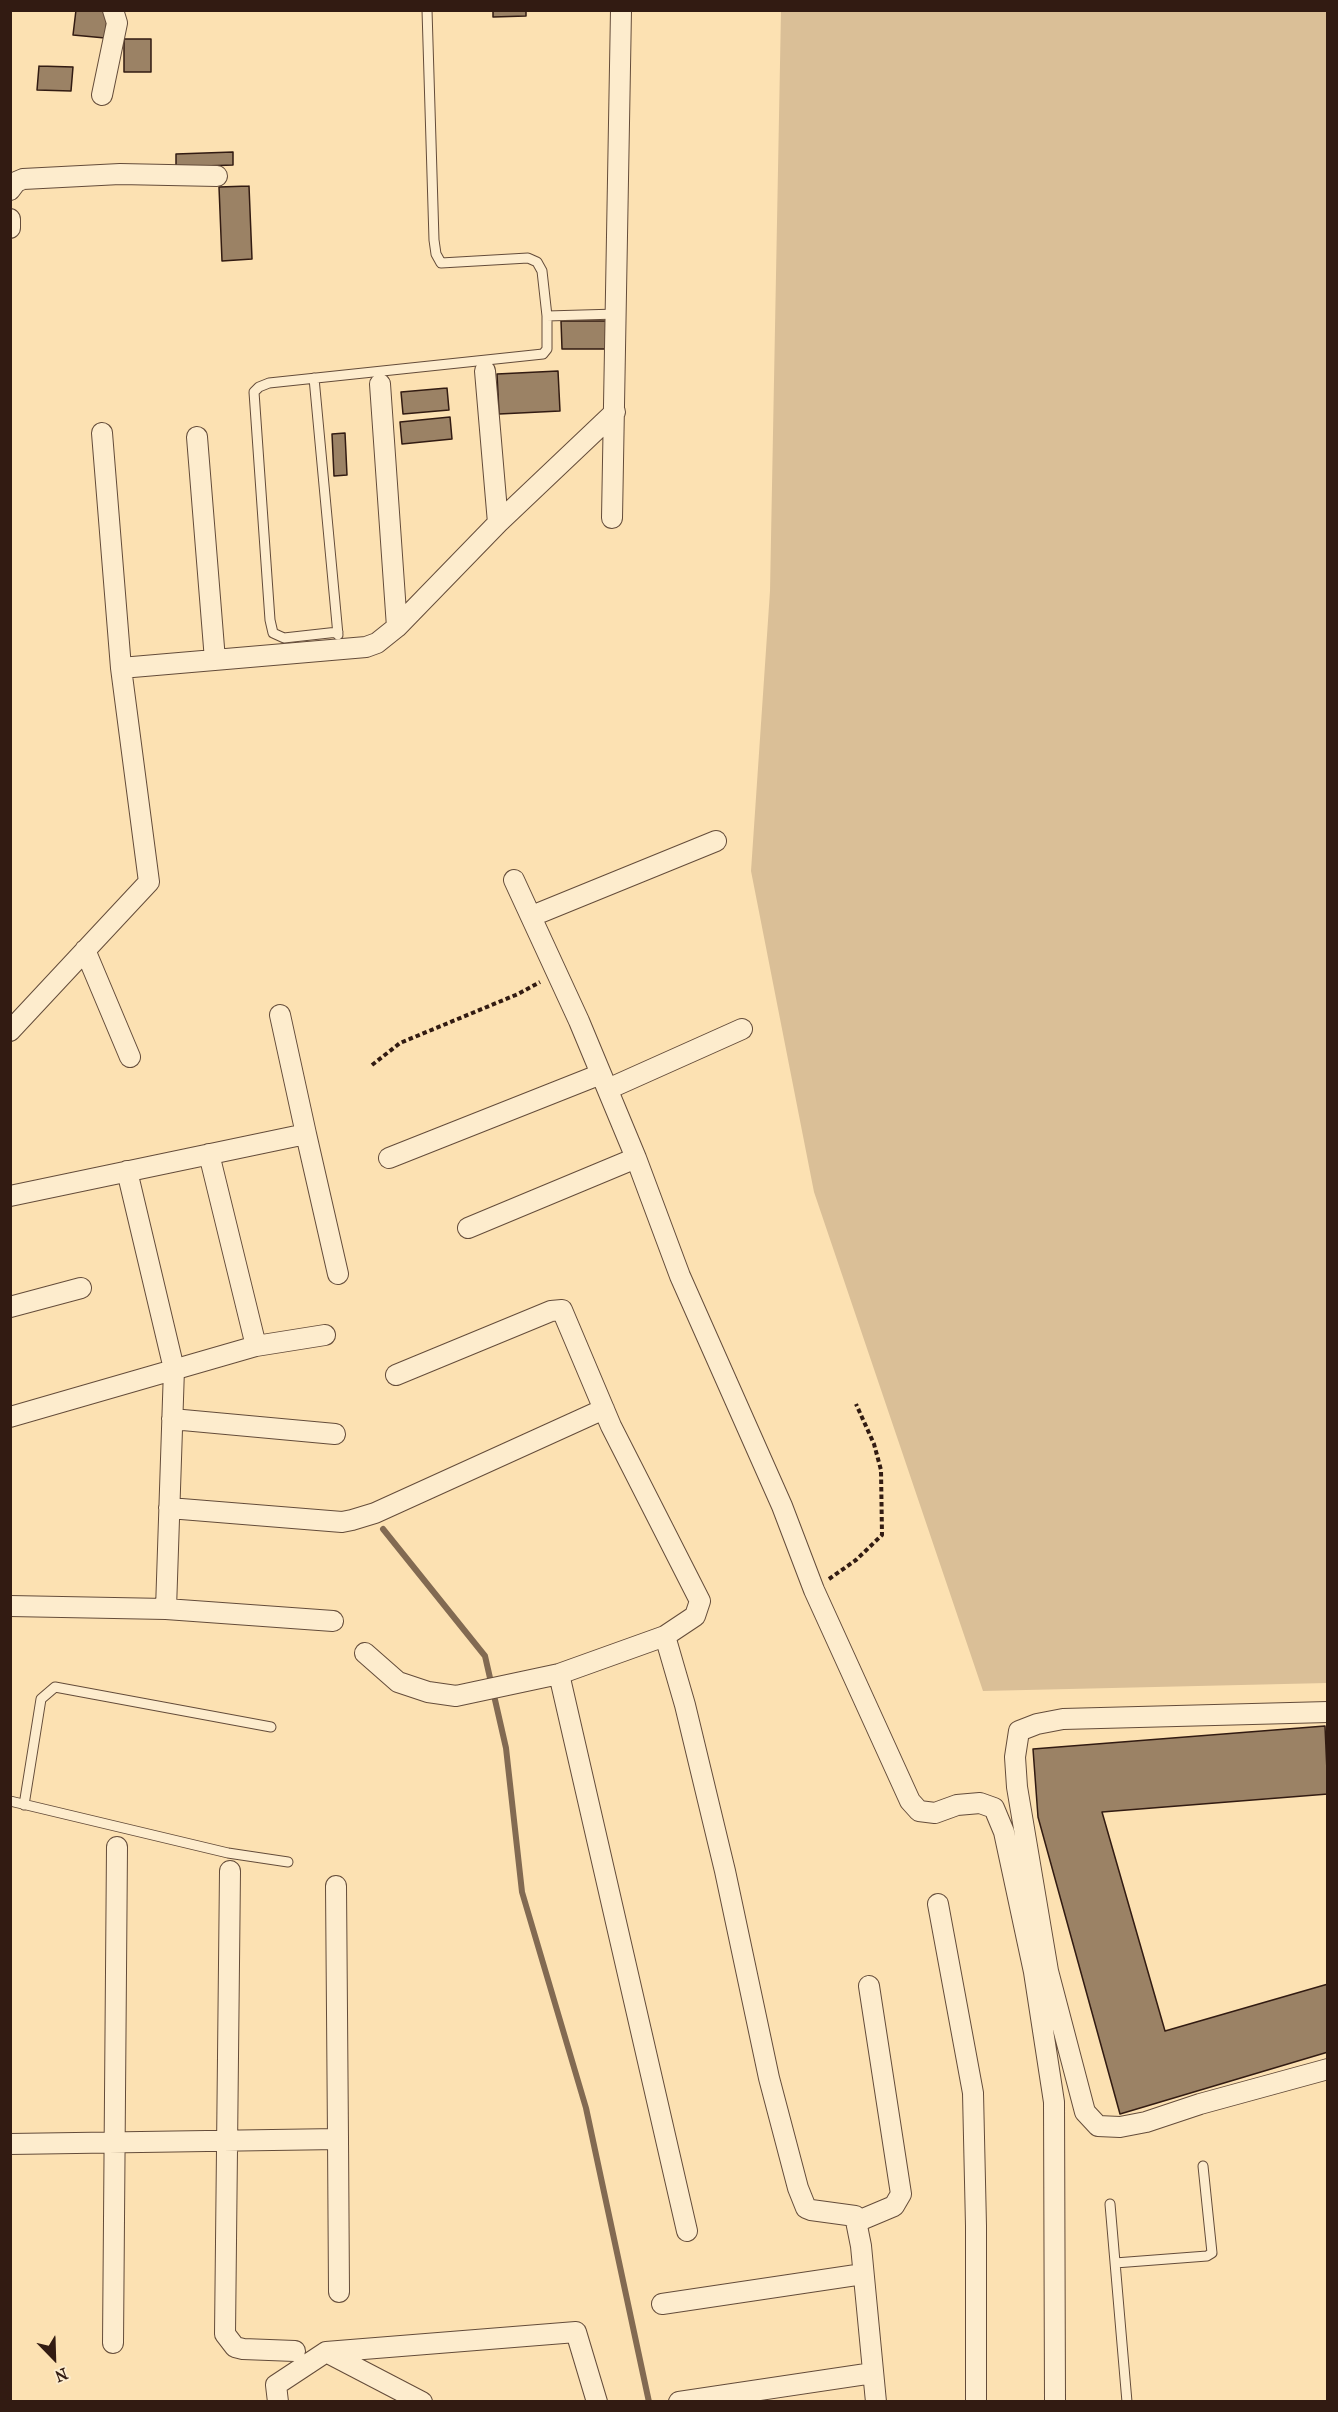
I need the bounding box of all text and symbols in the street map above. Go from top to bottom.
north arrow [24,2328,84,2388]
text: N [52,2364,71,2386]

